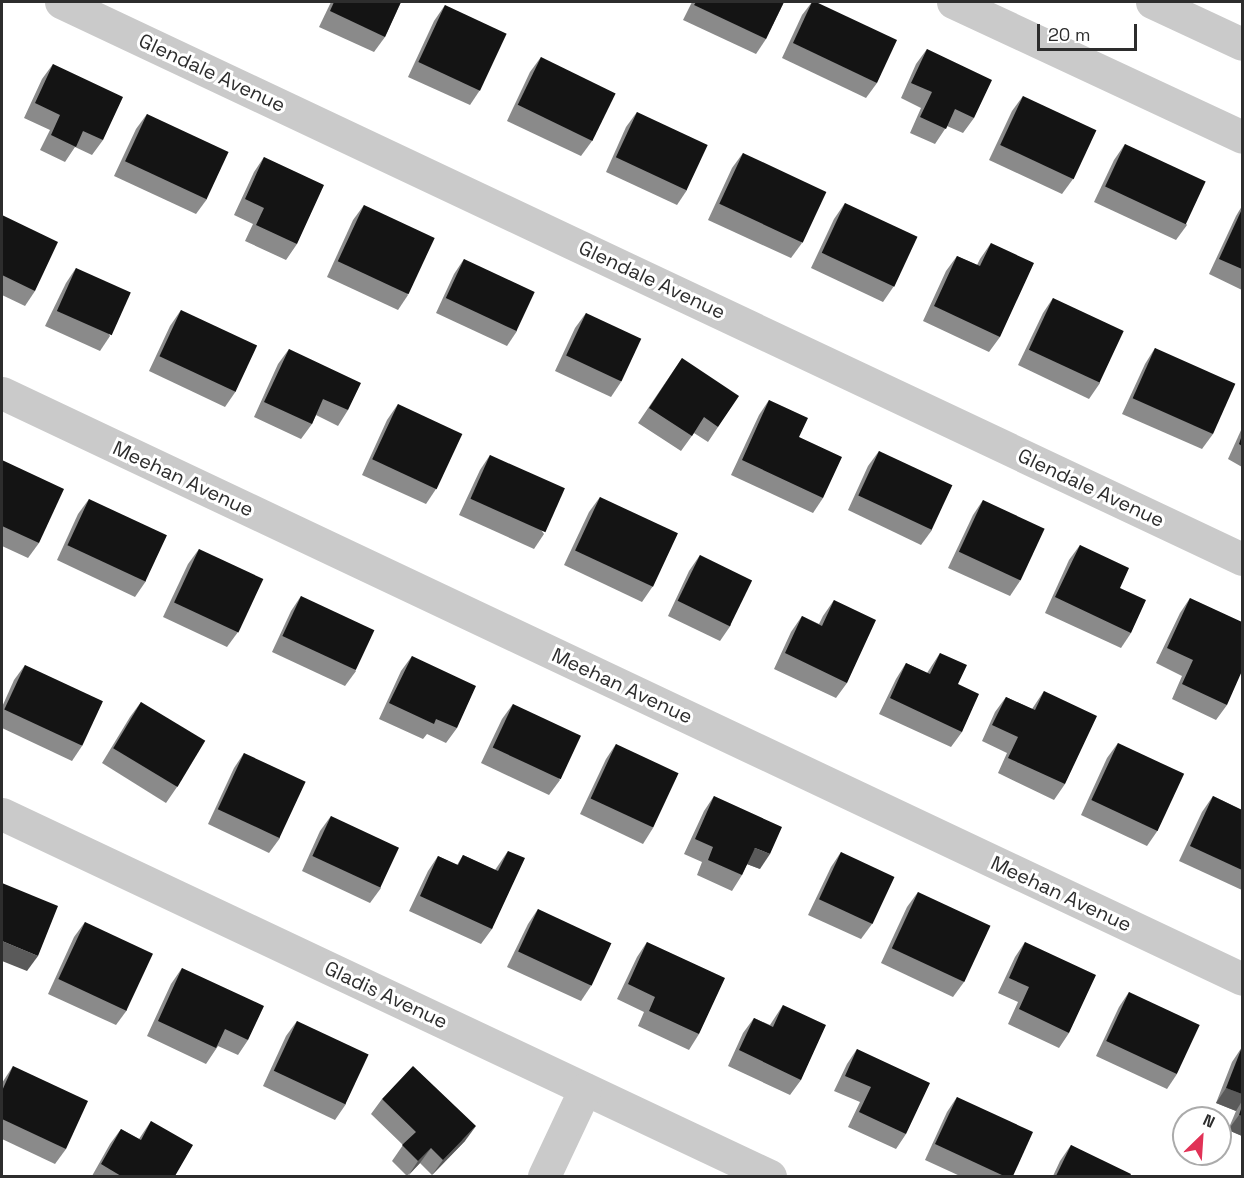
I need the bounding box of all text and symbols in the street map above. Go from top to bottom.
scale bar [1040,12,1140,50]
text: 20 m [1048,23,1091,46]
street label: Glendale Avenue [135,29,289,117]
street label: Glendale Avenue [575,236,729,324]
street label: Meehan Avenue [109,436,257,522]
street label: Glendale Avenue [1014,444,1168,532]
street label: Meehan Avenue [548,643,696,729]
street label: Meehan Avenue [987,851,1135,937]
street label: Gladis Avenue [320,956,452,1034]
north arrow [1172,1106,1232,1166]
text: N [1200,1109,1218,1133]

